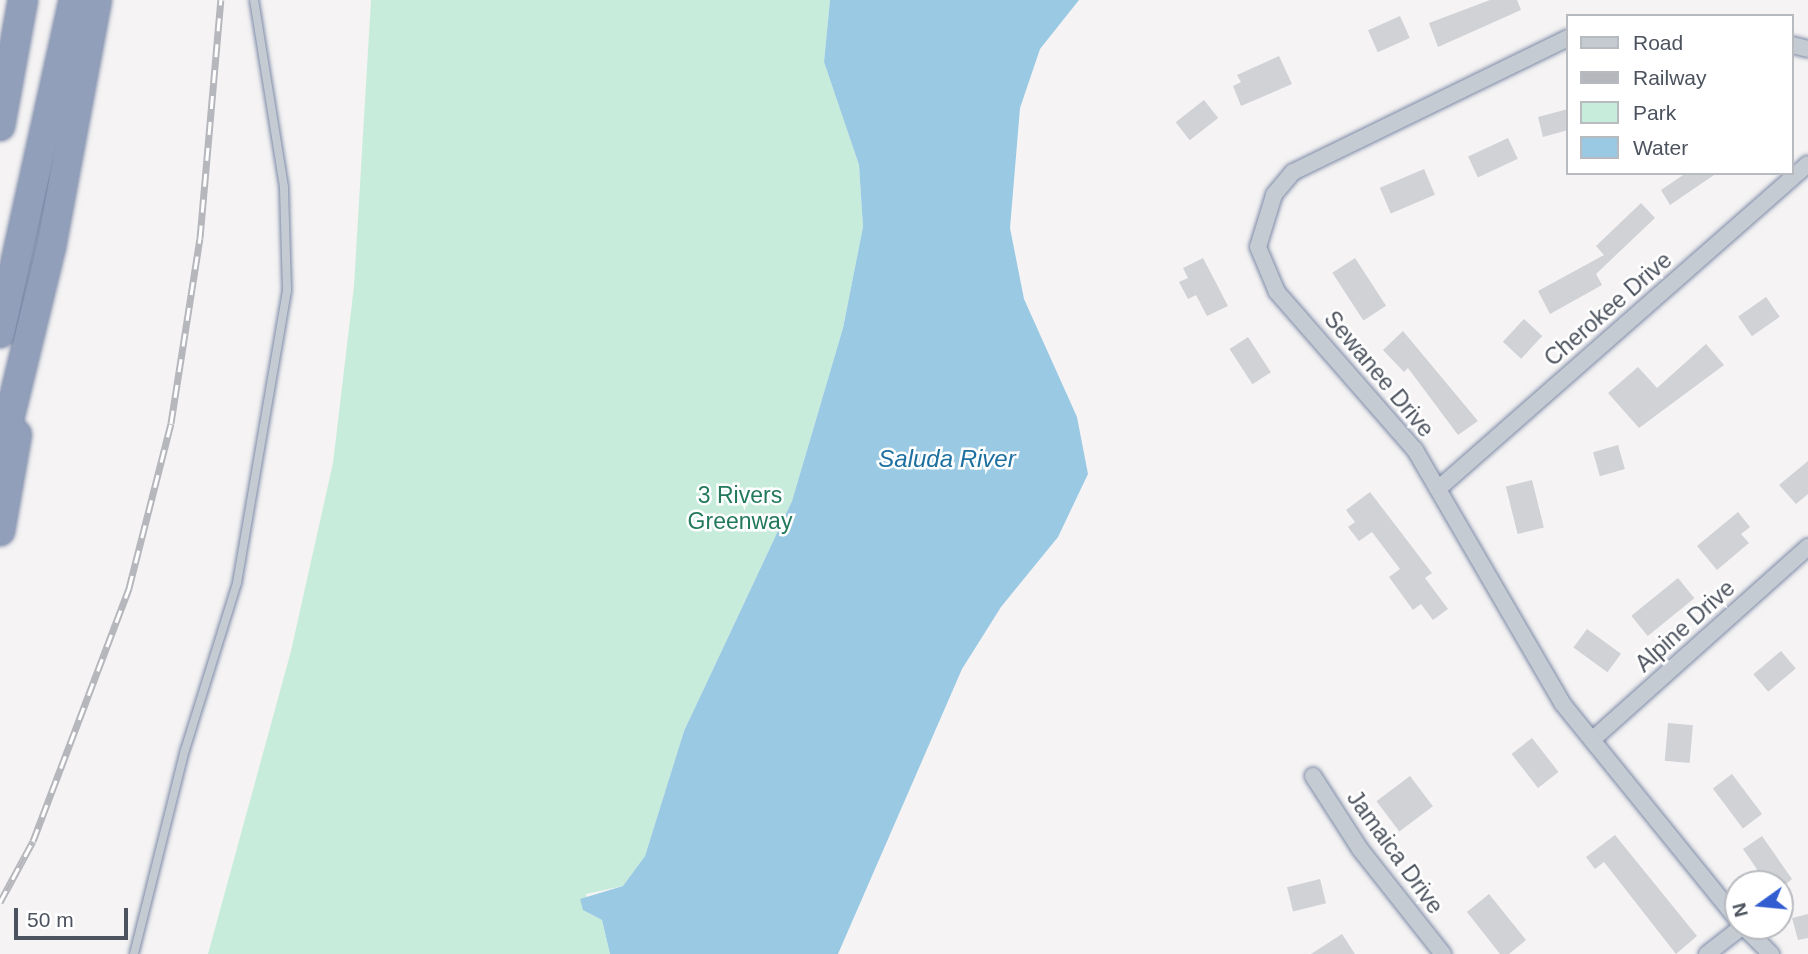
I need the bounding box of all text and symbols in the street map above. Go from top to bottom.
legend [1566,14,1794,175]
text: Road [1633,31,1683,54]
text: Railway [1633,66,1707,89]
text: Park [1633,101,1676,124]
text: Water [1633,136,1688,159]
street label: Cherokee Drive [1539,246,1677,372]
street label: Sewanee Drive [1318,305,1440,443]
water label: Saluda River [878,445,1016,473]
park label: 3 Rivers Greenway [688,481,792,535]
street label: Alpine Drive [1630,574,1740,678]
street label: Jamaica Drive [1341,785,1449,919]
north arrow [1724,870,1794,940]
scale bar [18,894,131,938]
text: N [1728,901,1752,919]
text: 50 m [27,908,74,931]

